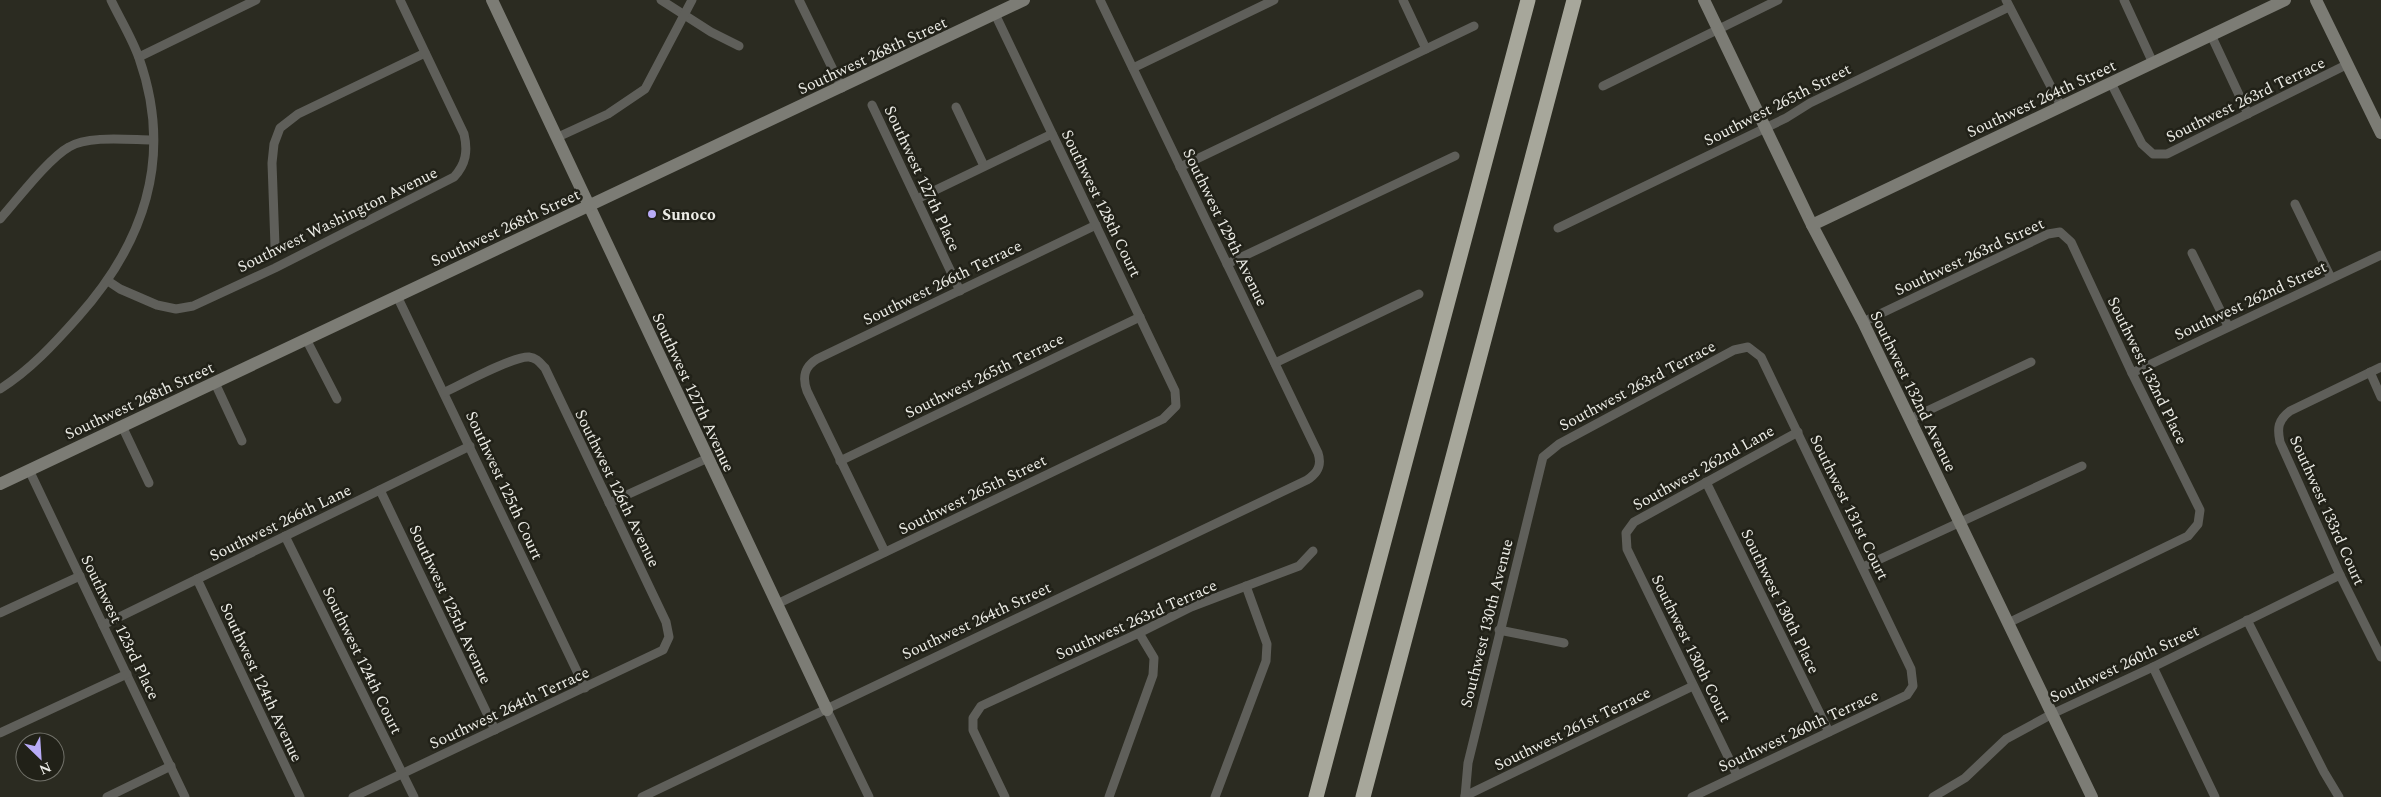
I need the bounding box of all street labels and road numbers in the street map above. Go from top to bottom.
street label: Southwest 268th Street [794,11,951,101]
street label: Southwest 263rd Terrace [2162,51,2329,149]
street label: Southwest 264th Street [1963,54,2120,144]
street label: Southwest 265th Street [1700,57,1856,152]
street label: Southwest 127th Place [878,101,966,255]
street label: Southwest 128th Court [1055,126,1147,282]
street label: Southwest 129th Avenue [1176,144,1274,311]
street label: Southwest Washington Avenue [233,161,442,279]
street label: Southwest 268th Street [427,183,584,273]
street label: Southwest 263rd Street [1891,212,2049,302]
street label: Southwest 266th Terrace [859,234,1026,332]
street label: Southwest 262nd Street [2170,255,2331,347]
street label: Southwest 132nd Place [2101,292,2193,448]
street label: Southwest 132nd Avenue [1864,307,1963,476]
street label: Southwest 127th Avenue [646,309,741,476]
street label: Southwest 265th Terrace [901,327,1068,425]
street label: Southwest 263rd Terrace [1555,334,1720,437]
street label: Southwest 268th Street [61,356,218,446]
street label: Southwest 126th Avenue [568,405,666,572]
street label: Southwest 125th Court [459,407,549,564]
street label: Southwest 262nd Lane [1628,419,1779,517]
street label: Southwest 131st Court [1803,431,1895,585]
street label: Southwest 133rd Court [2283,432,2371,590]
street label: Southwest 265th Street [894,448,1051,541]
street label: Southwest 266th Lane [205,478,356,568]
street label: Southwest 125th Avenue [403,521,498,688]
street label: Southwest 130th Place [1735,525,1826,678]
street label: Southwest 130th Avenue [1454,536,1520,710]
street label: Southwest 123rd Place [74,551,166,704]
street label: Southwest 130th Court [1645,571,1737,727]
street label: Southwest 263rd Terrace [1052,573,1221,666]
street label: Southwest 264th Street [898,576,1055,666]
street label: Southwest 124th Court [316,583,408,739]
street label: Southwest 124th Avenue [214,599,309,766]
street label: Southwest 260th Street [2046,619,2203,709]
street label: Southwest 264th Terrace [425,660,593,756]
street label: Southwest 261st Terrace [1490,680,1655,777]
street label: Southwest 260th Terrace [1714,683,1882,779]

